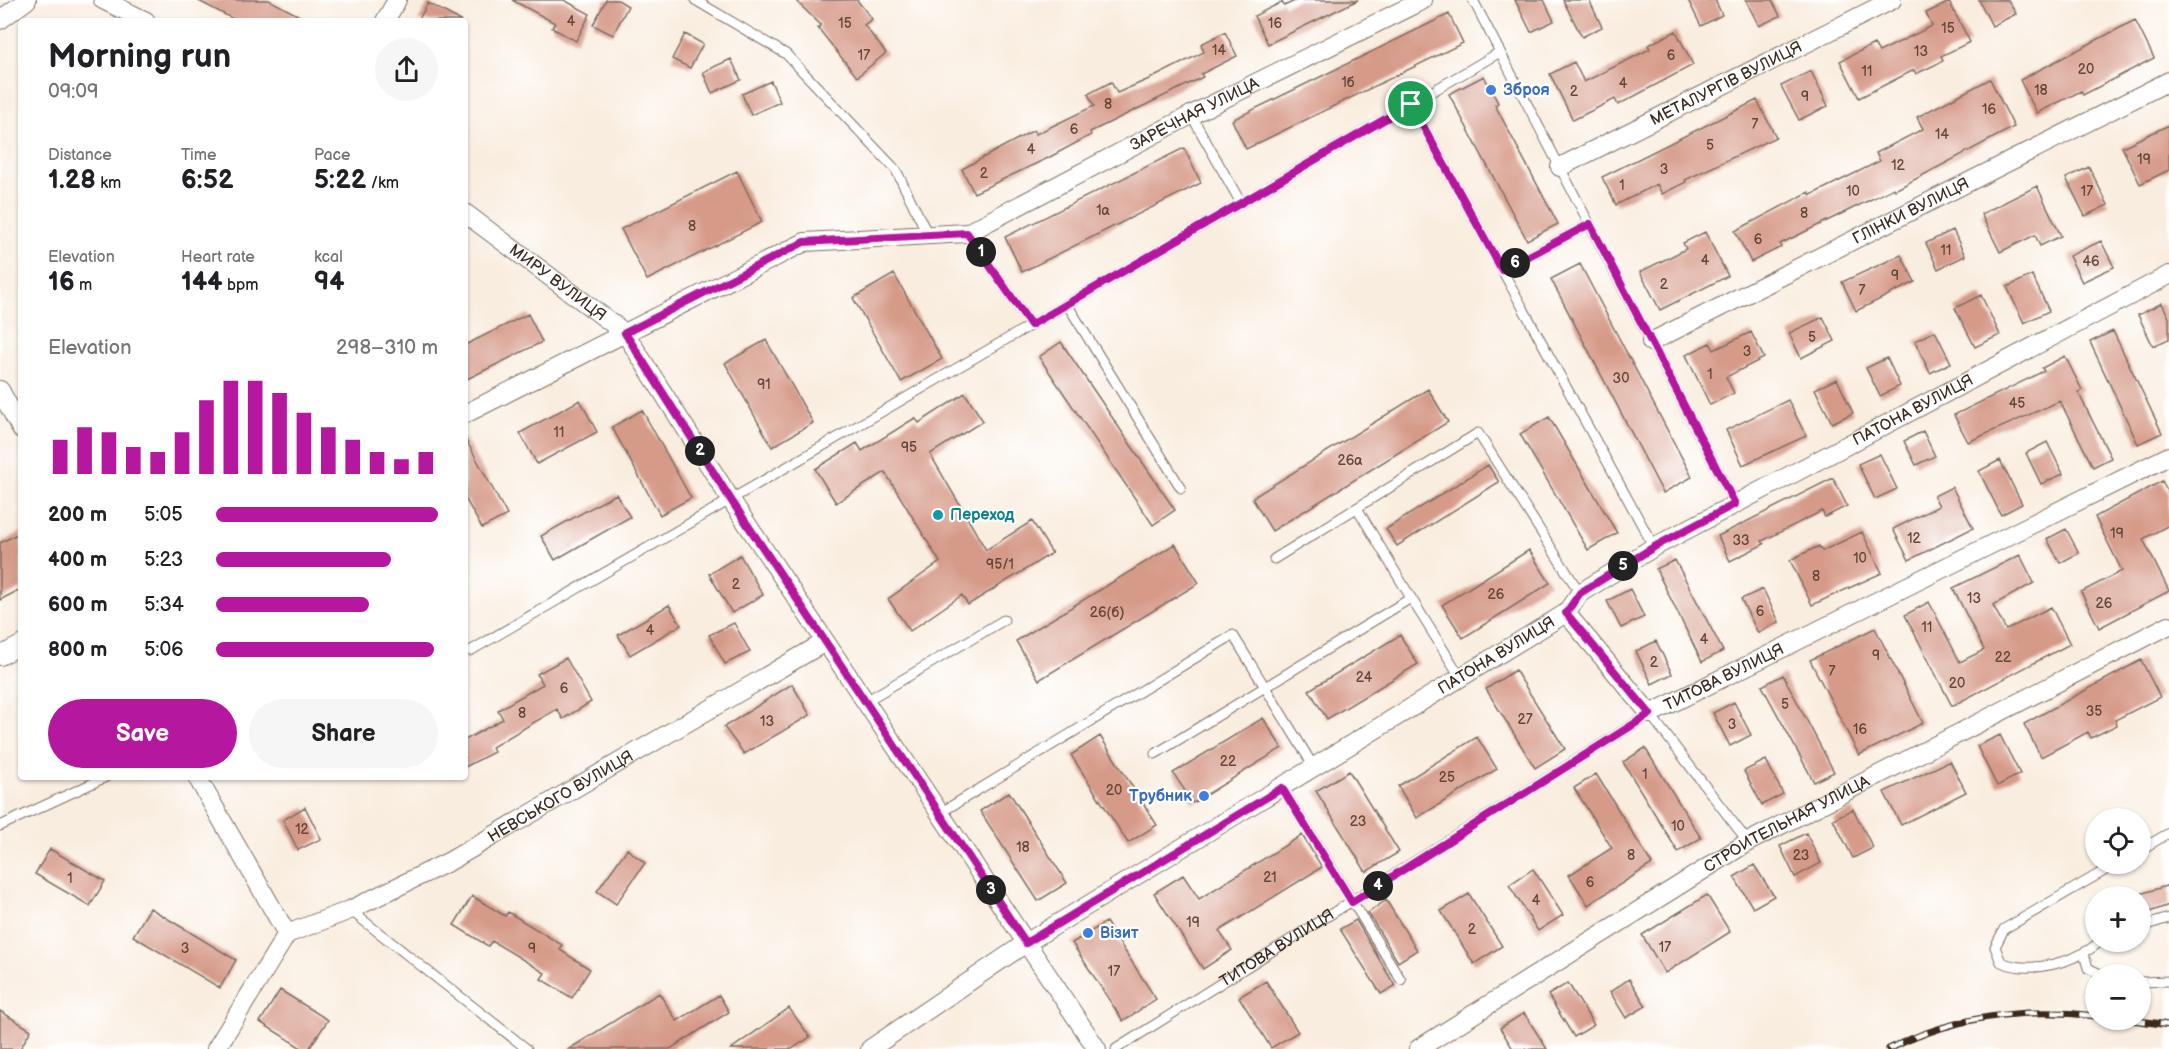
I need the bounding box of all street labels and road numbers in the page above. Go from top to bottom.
street label: МЕТАЛУРГІВ ВУЛИЦЯ [1647,37,1805,130]
street label: ЗАРЕЧНАЯ УЛИЦА [1127,73,1262,155]
street label: ГЛІНКИ ВУЛИЦЯ [1849,174,1972,248]
street label: МИРУ ВУЛИЦЯ [506,240,610,325]
street label: ПАТОНА ВУЛИЦЯ [1850,371,1977,450]
street label: ПАТОНА ВУЛИЦЯ [1434,612,1559,698]
street label: ТИТОВА ВУЛИЦЯ [1661,639,1787,715]
street label: НЕВСЬКОГО ВУЛИЦЯ [484,747,637,846]
street label: СТРОИТЕЛЬНАЯ УЛИЦА [1700,771,1873,877]
street label: ТИТОВА ВУЛИЦЯ [1216,905,1338,991]

